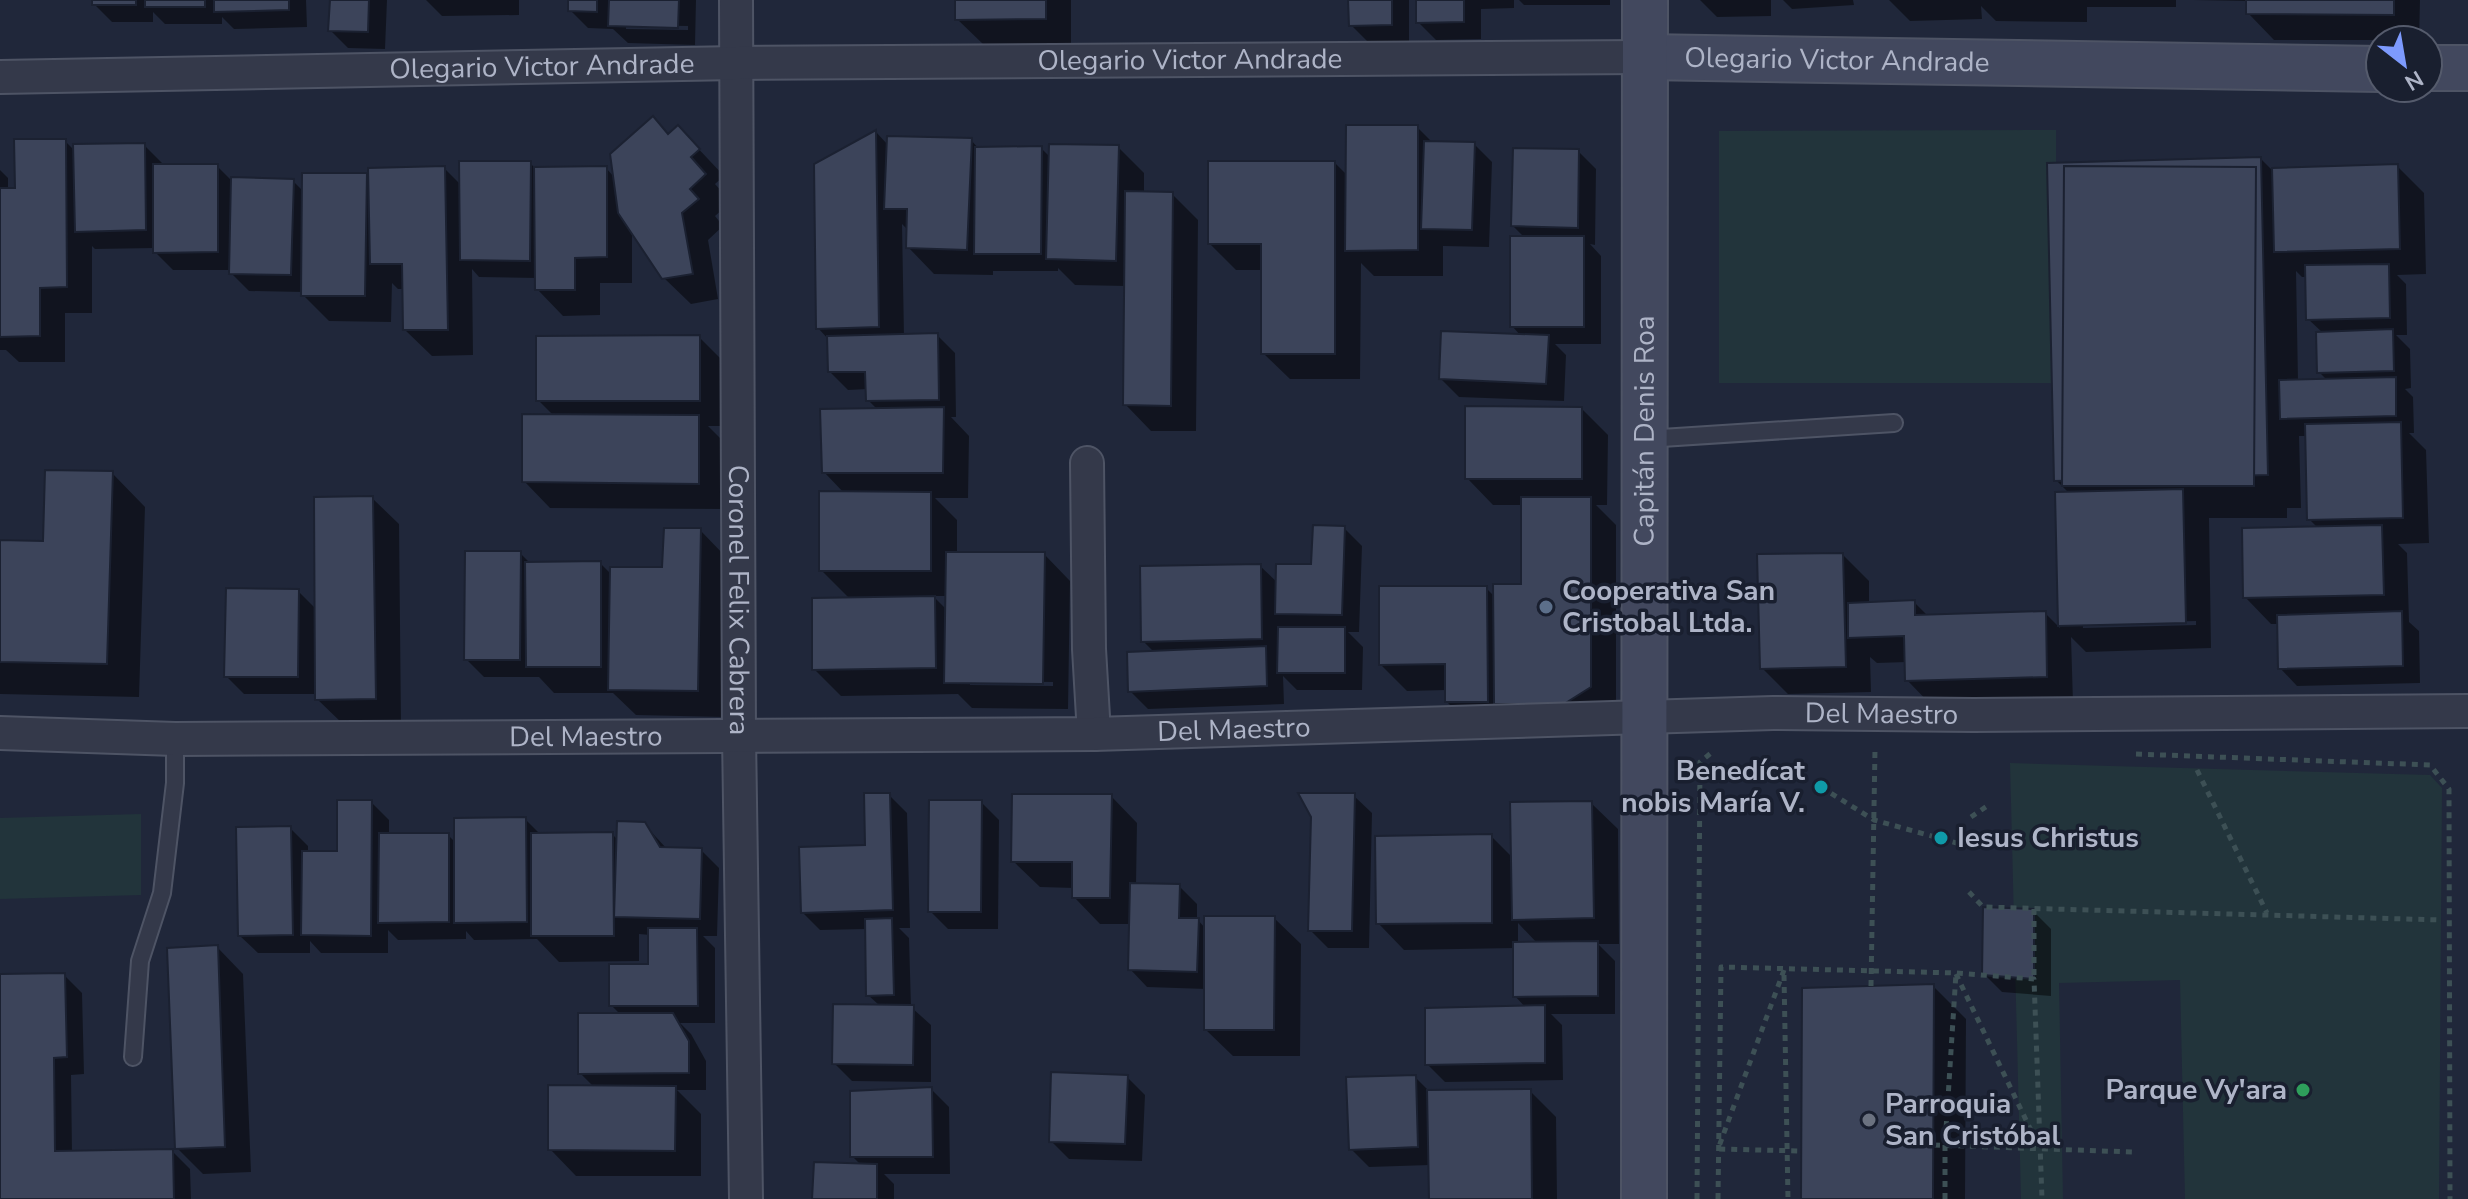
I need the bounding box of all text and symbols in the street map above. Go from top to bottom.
north arrow [2364,24,2444,104]
street label: Olegario Victor Andrade [1684,39,1990,82]
street label: Olegario Victor Andrade [1037,40,1342,80]
street label: Olegario Victor Andrade [389,45,695,89]
text: N [2399,63,2429,97]
street label: Capitán Denis Roa [1626,315,1664,547]
street label: Coronel Felix Cabrera [719,465,758,735]
place label: Cooperativa San Cristobal Ltda. [1562,572,1775,642]
marker: Cooperativa San Cristobal Ltda. [1537,598,1555,616]
street label: Del Maestro [1805,694,1958,734]
street label: Del Maestro [1157,708,1311,751]
street label: Del Maestro [509,717,663,756]
place label: Benedícat nobis María V. [1621,752,1805,822]
marker: Benedícat nobis María V. [1812,778,1830,796]
place label: Iesus Christus [1957,819,2139,857]
marker: Iesus Christus [1932,829,1950,847]
place label: Parque Vy'ara [2105,1071,2287,1109]
marker: Parque Vy'ara [2294,1081,2312,1099]
place label: Parroquia San Cristóbal [1885,1085,2060,1155]
marker: Parroquia San Cristóbal [1860,1111,1878,1129]

